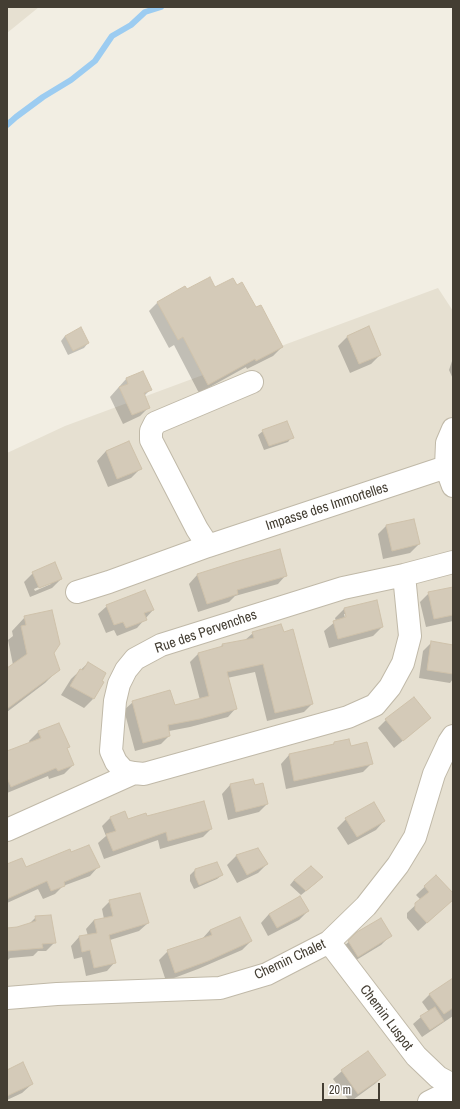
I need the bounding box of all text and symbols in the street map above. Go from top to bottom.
street label: Impasse des Immortelles [264,479,390,535]
street label: Rue des Pervenches [153,607,259,657]
street label: Chemin Chalet [252,936,328,984]
street label: Chemin Luspot [356,982,416,1054]
scale bar [324,1075,382,1101]
text: 20 m [329,1082,351,1098]

